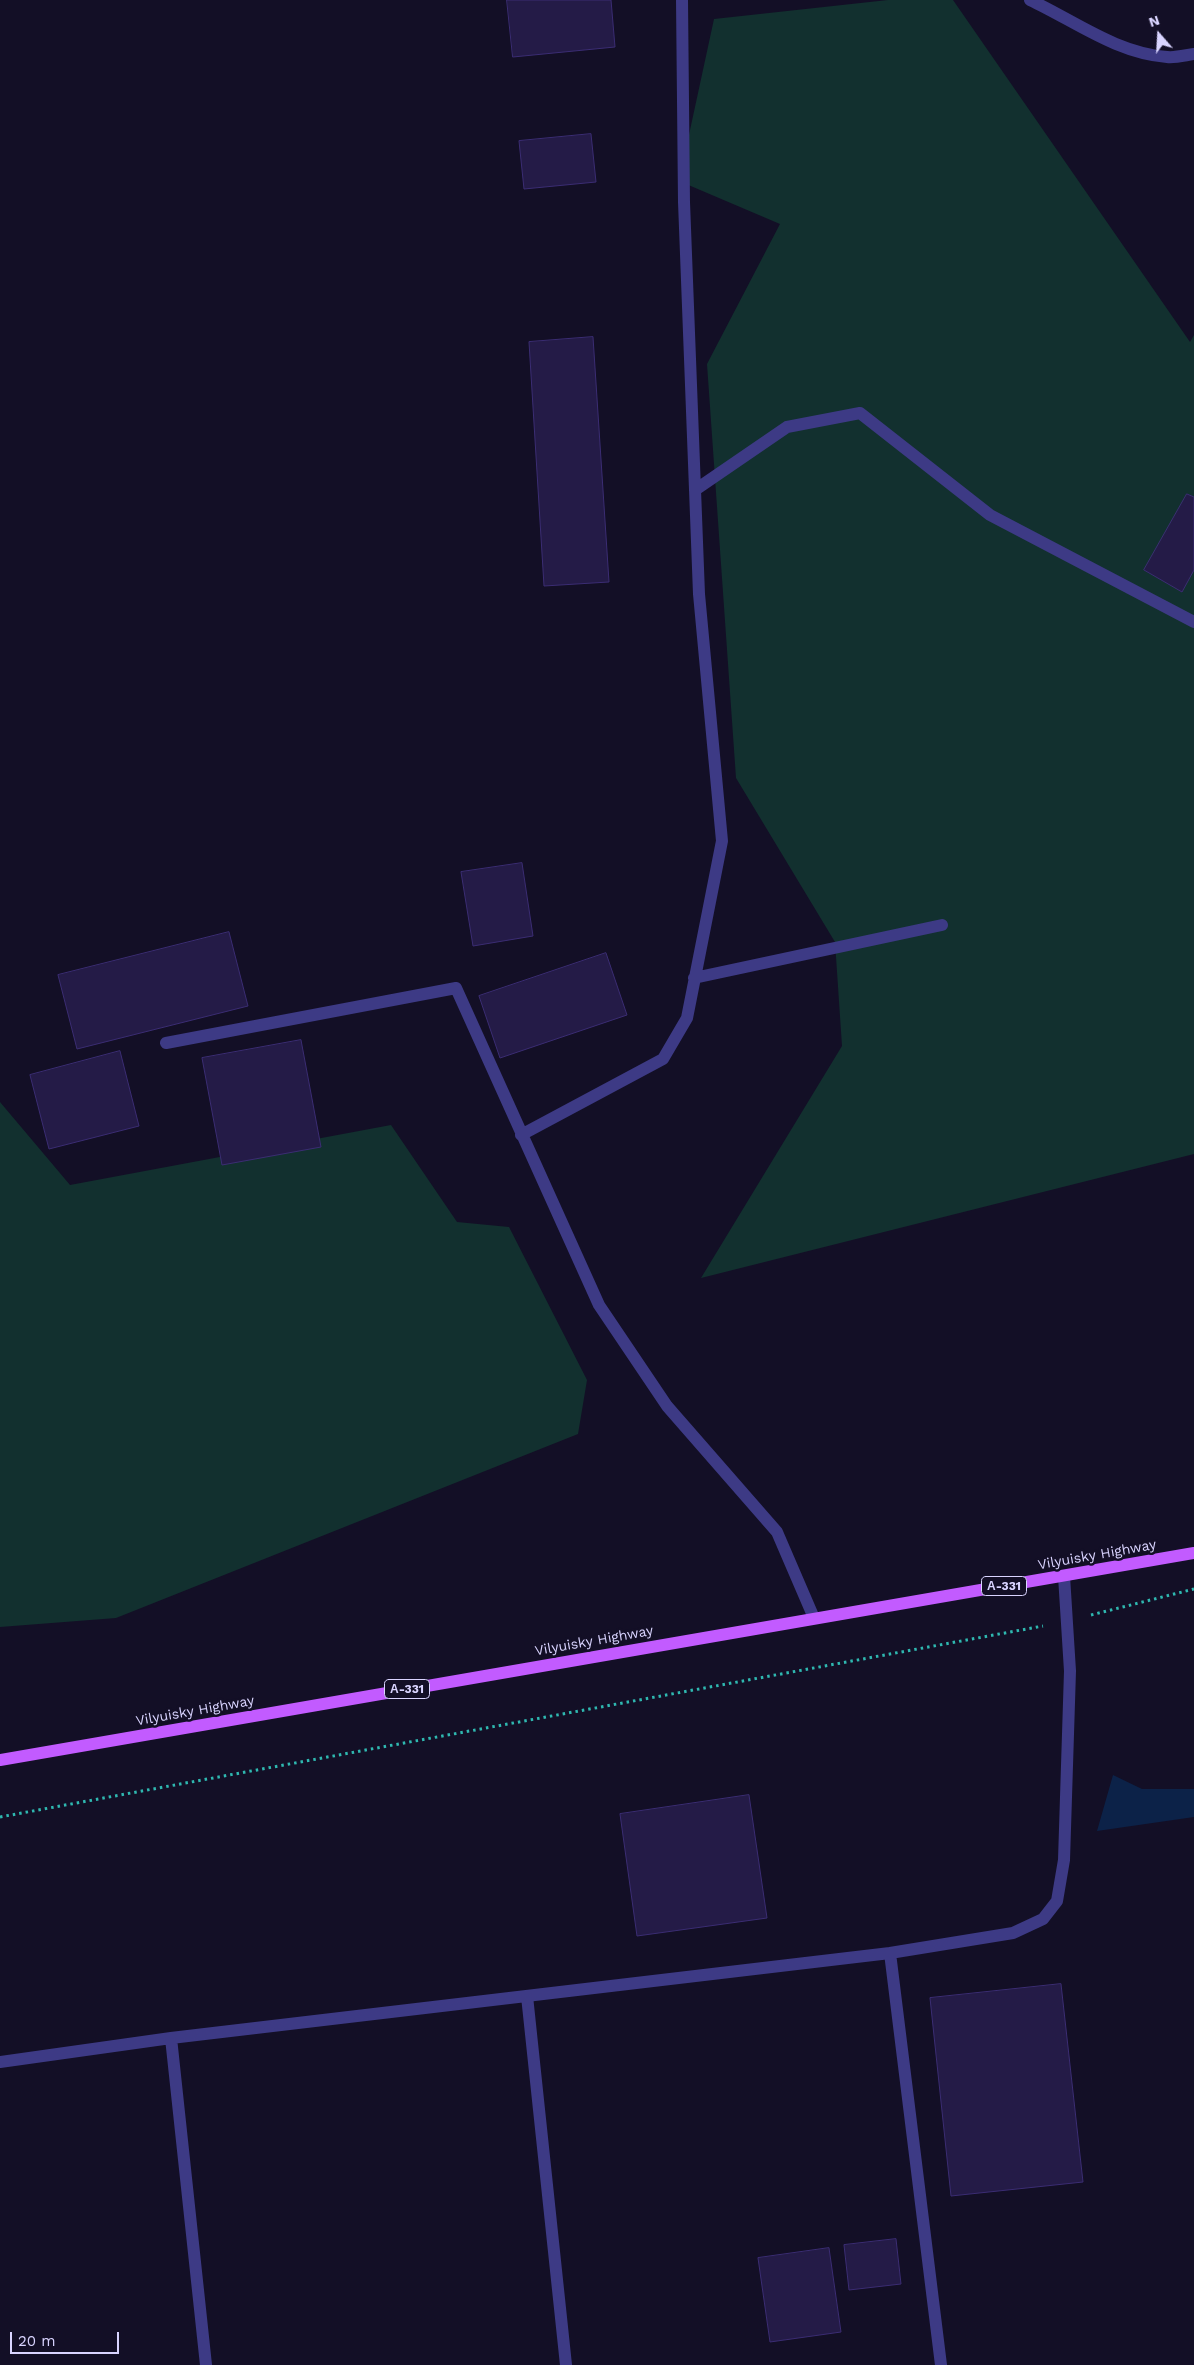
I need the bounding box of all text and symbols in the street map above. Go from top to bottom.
north arrow [1134,10,1184,60]
text: N [1147,12,1162,30]
street label: Vilyuisky Highway [1036,1536,1158,1574]
road number: А-331 [982,1576,1026,1595]
street label: Vilyuisky Highway [533,1622,655,1660]
road number: А-331 [384,1680,430,1698]
street label: Vilyuisky Highway [134,1692,256,1730]
scale bar [12,2322,121,2354]
text: 20 m [18,2332,56,2350]

